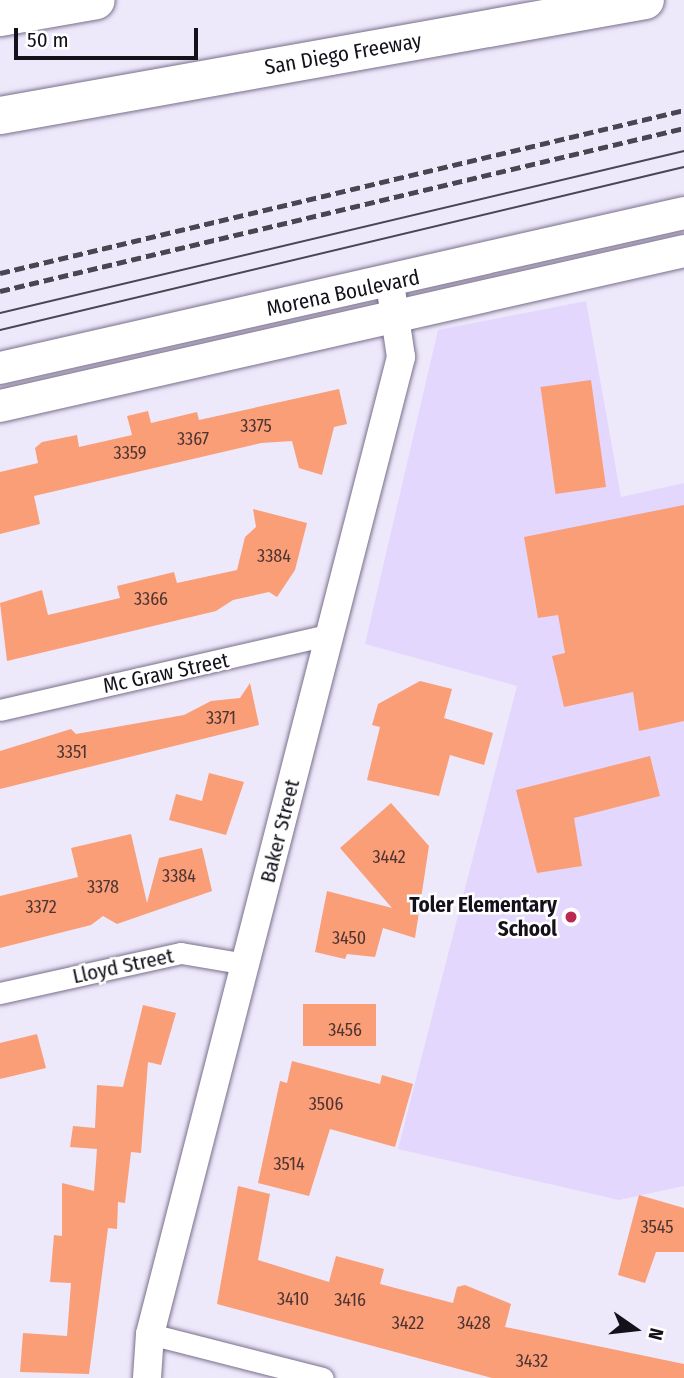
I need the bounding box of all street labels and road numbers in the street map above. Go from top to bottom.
street label: San Diego Freeway [263,28,423,80]
street label: Morena Boulevard [264,264,422,322]
street label: Mc Graw Street [101,647,231,699]
street label: Baker Street [255,777,305,885]
street label: Lloyd Street [70,943,176,989]

